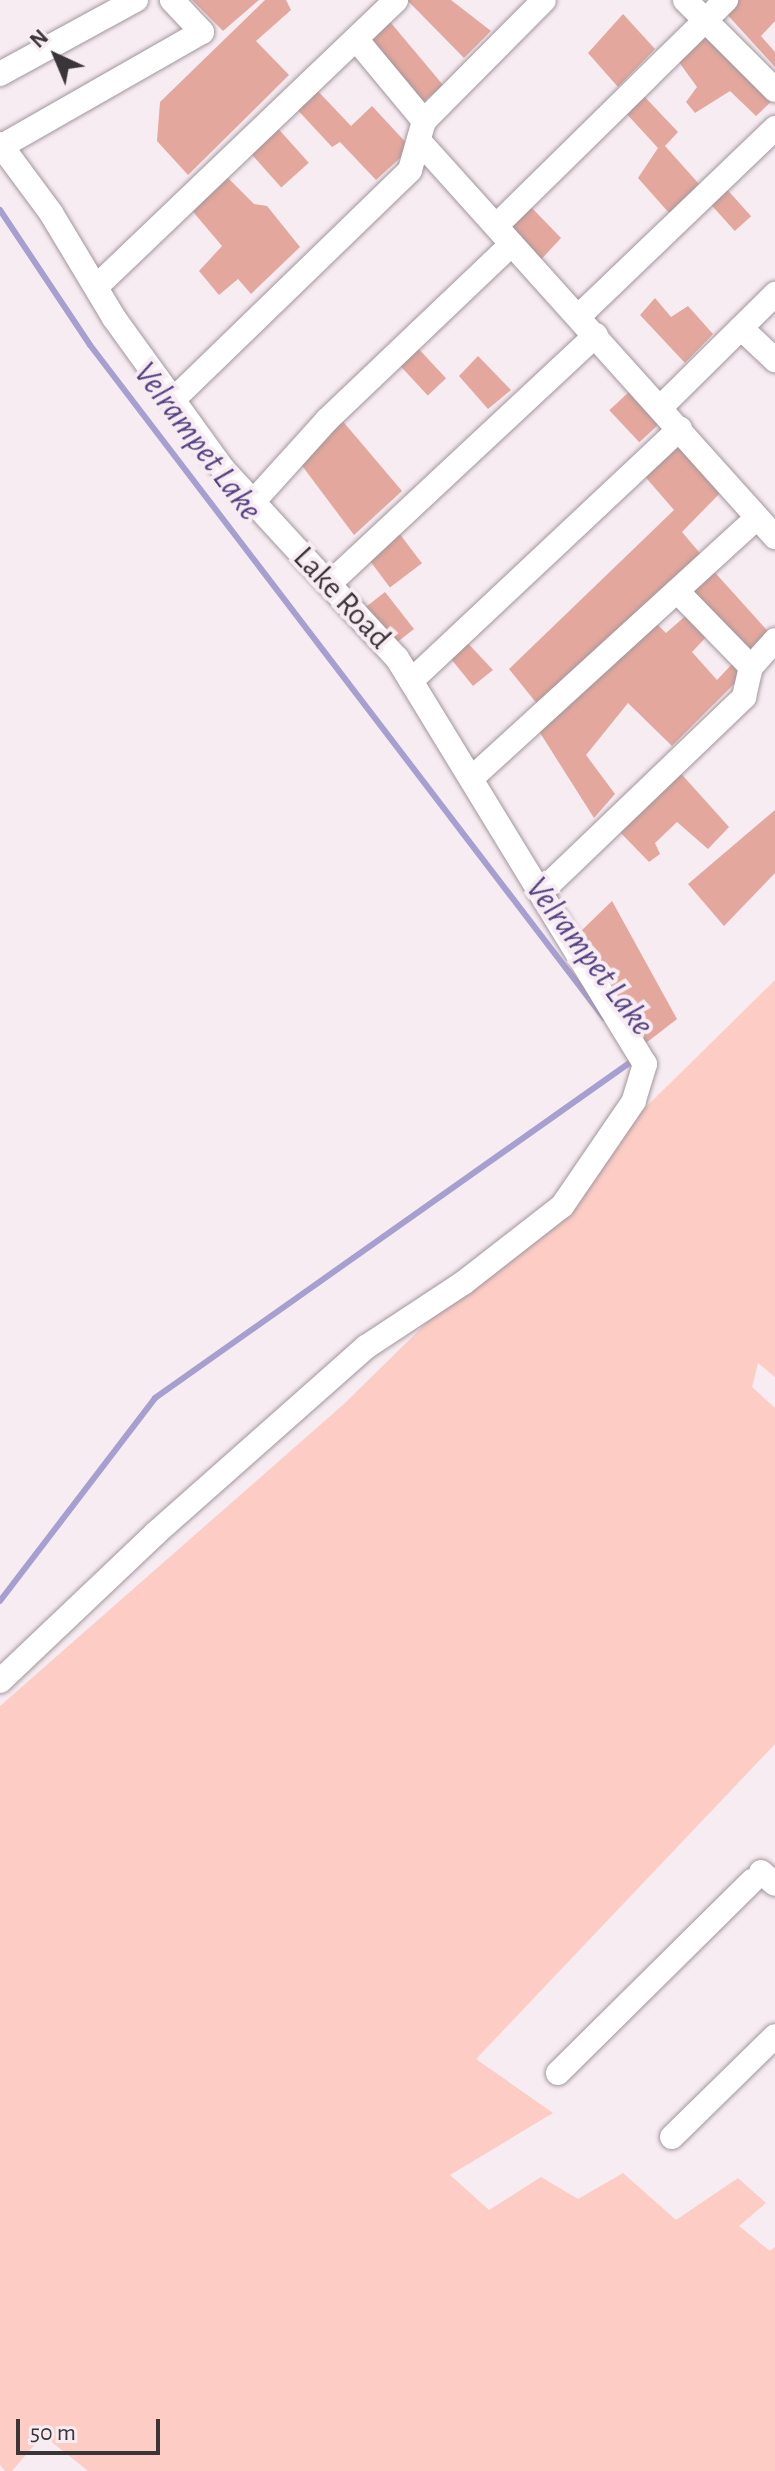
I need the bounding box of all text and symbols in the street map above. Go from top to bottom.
north arrow [16,16,96,96]
text: N [26,26,52,52]
water label: Velrampet Lake [124,355,270,529]
street label: Lake Road [285,539,399,657]
water label: Velrampet Lake [516,870,662,1044]
scale bar [20,2403,164,2453]
text: 50 m [30,2421,76,2445]

